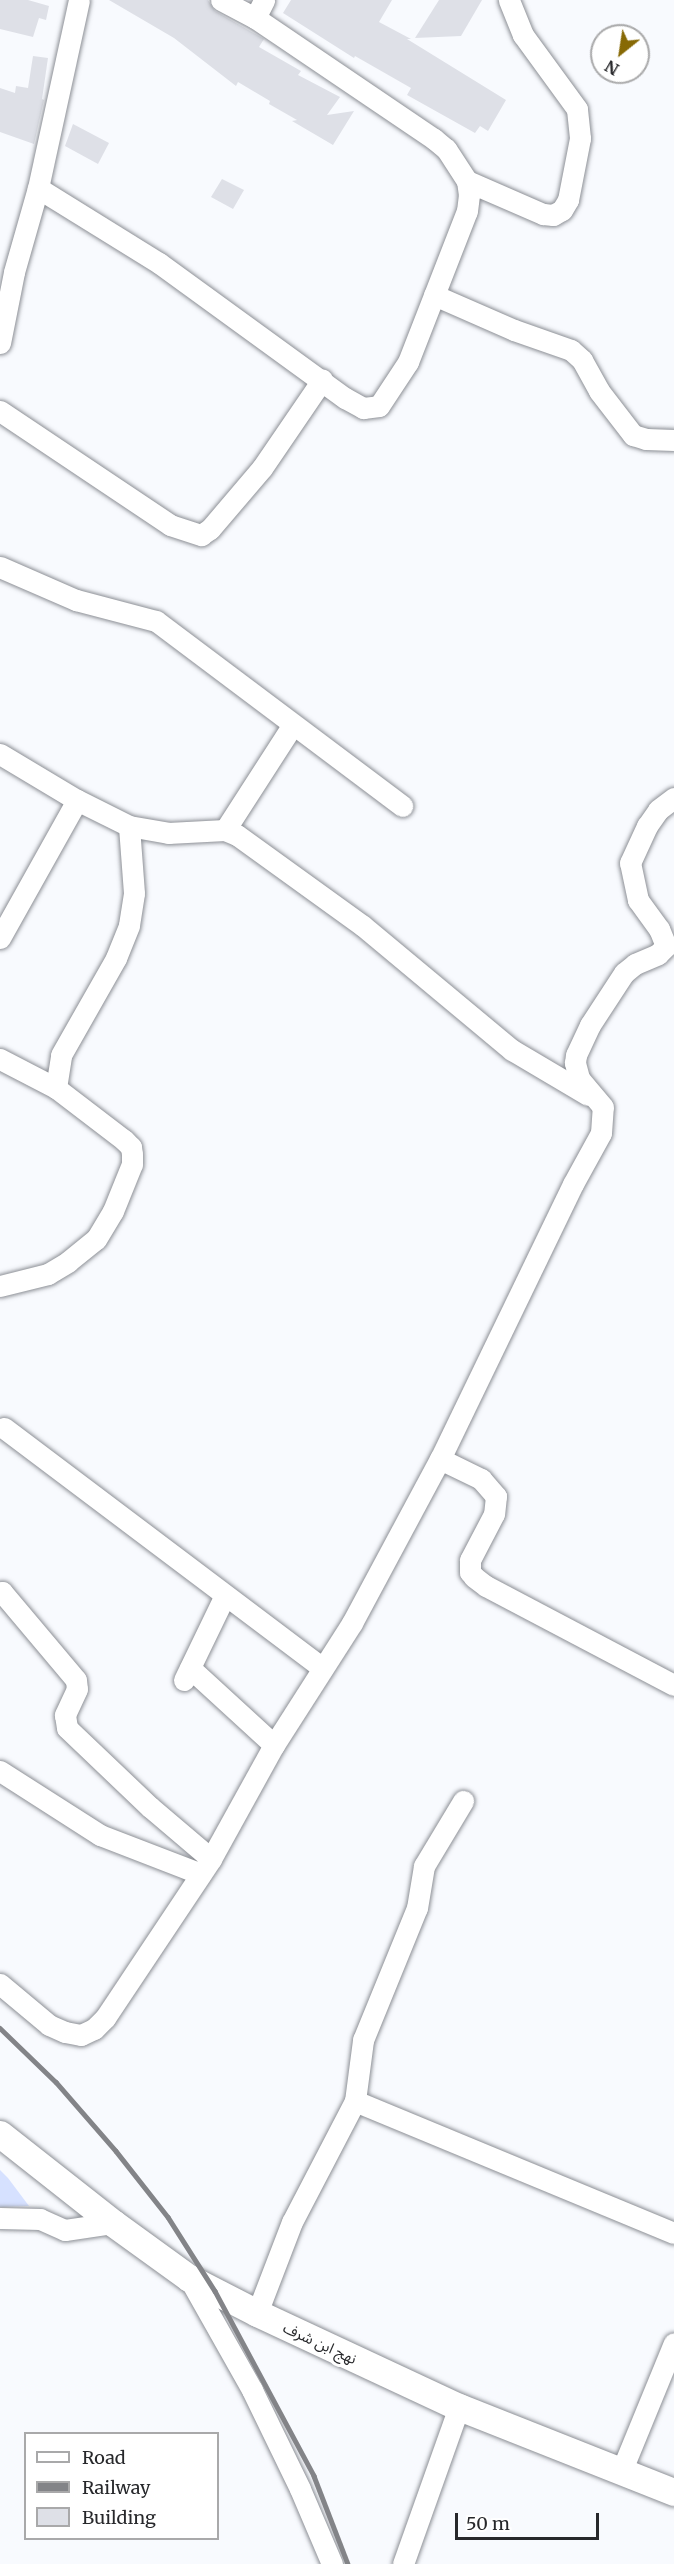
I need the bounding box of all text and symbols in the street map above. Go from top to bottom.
north arrow [590,24,650,84]
text: N [602,56,622,80]
street label: نهج ابن شرف [280,2318,360,2368]
legend [24,2432,219,2540]
text: Road [82,2446,126,2469]
text: Railway [82,2476,150,2499]
scale bar [458,2501,602,2539]
text: Building [82,2506,156,2529]
text: 50 m [466,2512,510,2535]

